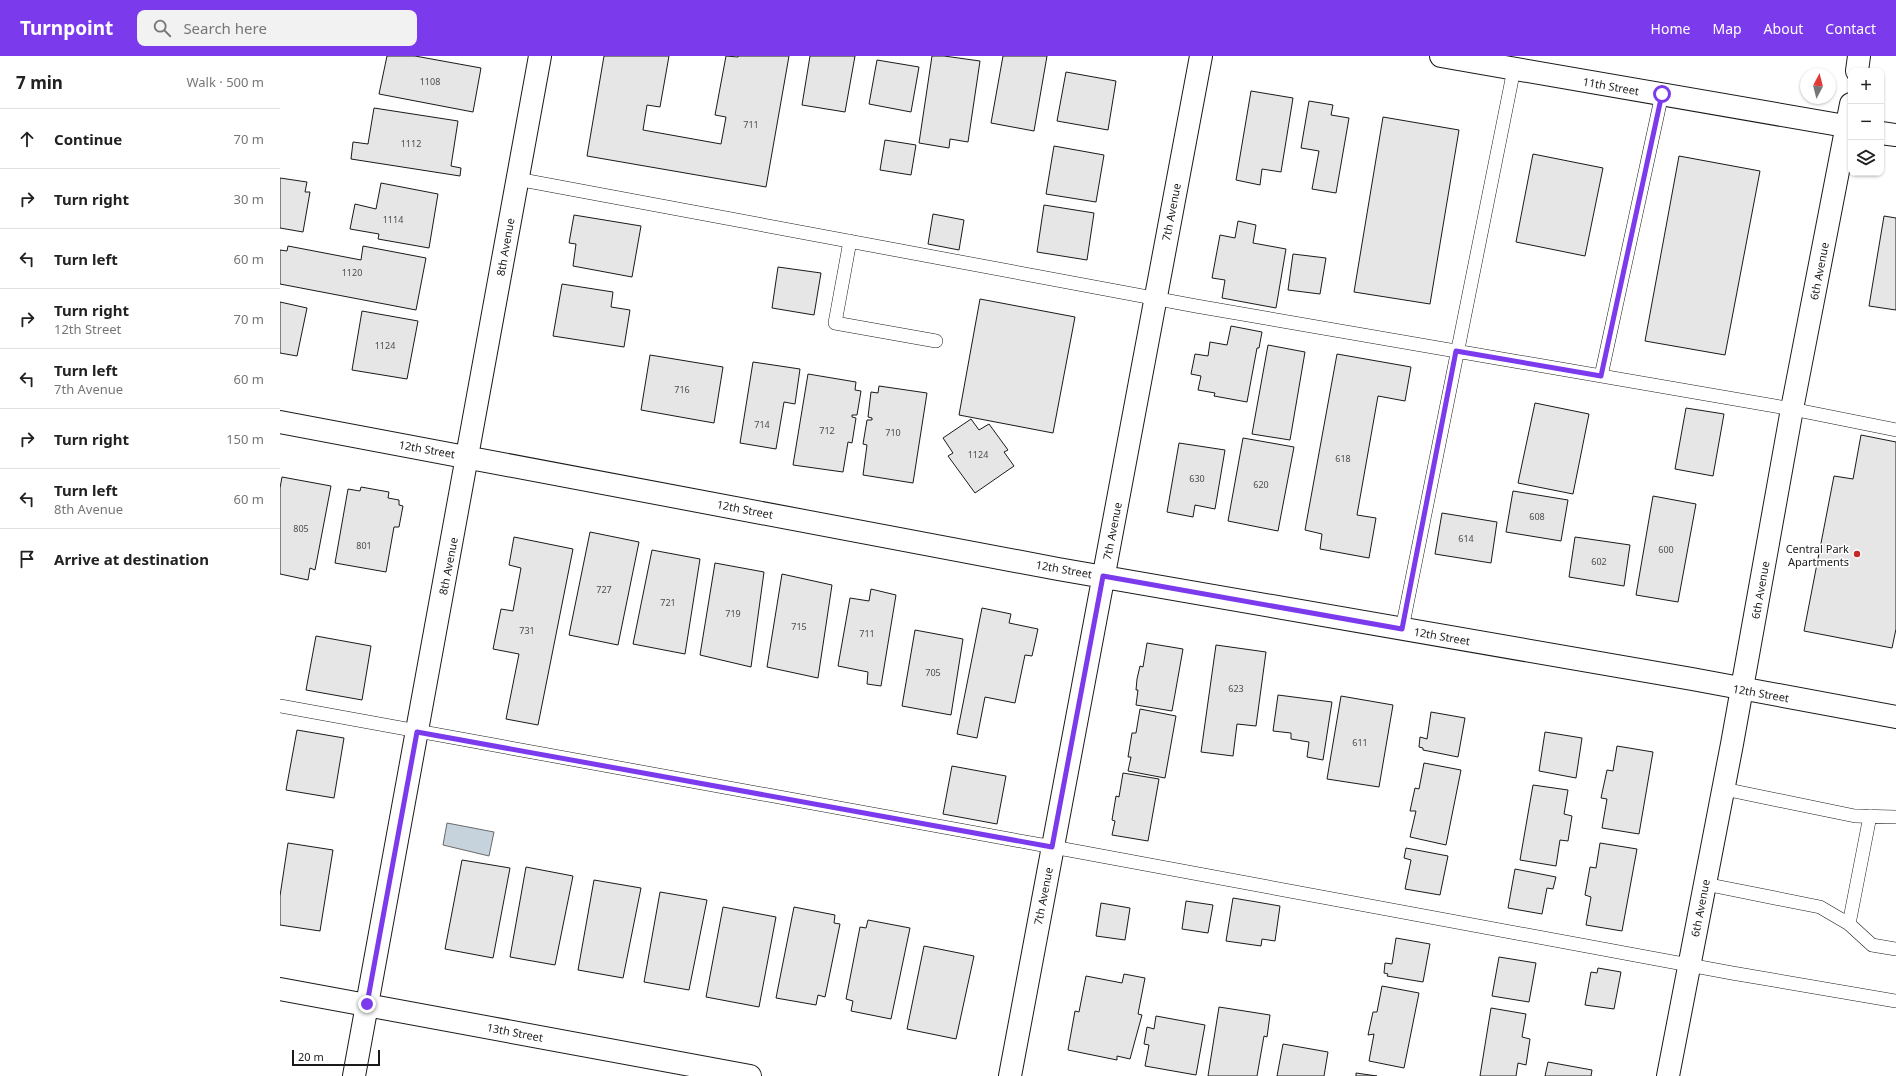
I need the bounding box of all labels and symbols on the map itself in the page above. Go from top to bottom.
north arrow [1800,68,1836,104]
street label: 11th Street [1582,74,1640,98]
house number: 1108 [420,75,440,88]
route start [1653,85,1671,103]
house number: 711 [743,118,759,131]
house number: 1112 [401,137,421,150]
street label: 7th Avenue [1158,182,1184,242]
house number: 1114 [383,213,403,226]
street label: 8th Avenue [493,217,517,277]
street label: 6th Avenue [1806,241,1832,301]
house number: 1120 [342,266,362,279]
house number: 1124 [375,339,395,352]
house number: 716 [674,383,690,396]
house number: 714 [754,418,770,431]
house number: 712 [819,424,835,437]
house number: 710 [885,426,901,439]
street label: 12th Street [398,437,456,461]
house number: 1124 [968,448,988,461]
house number: 618 [1335,452,1351,465]
house number: 630 [1189,472,1205,485]
house number: 620 [1253,478,1269,491]
street label: 12th Street [716,496,774,522]
street label: 7th Avenue [1099,501,1125,561]
house number: 608 [1529,510,1545,523]
house number: 805 [293,522,309,535]
house number: 614 [1458,532,1474,545]
street label: 8th Avenue [435,536,461,596]
house number: 801 [356,539,372,552]
place label: Central Park Apartments [1786,541,1849,569]
house number: 600 [1658,543,1674,556]
marker: Central Park Apartments [1852,549,1862,559]
house number: 602 [1591,555,1607,568]
street label: 12th Street [1035,557,1093,581]
street label: 6th Avenue [1748,560,1772,620]
house number: 727 [596,583,612,596]
house number: 721 [660,596,676,609]
house number: 719 [725,607,741,620]
house number: 715 [791,620,807,633]
house number: 731 [519,624,535,637]
street label: 12th Street [1413,624,1471,648]
house number: 711 [859,627,875,640]
house number: 705 [925,666,941,679]
street label: 12th Street [1732,681,1790,705]
house number: 623 [1228,682,1244,695]
house number: 611 [1352,736,1368,749]
street label: 7th Avenue [1030,866,1056,926]
street label: 6th Avenue [1687,878,1713,938]
route end [358,995,376,1013]
street label: 13th Street [486,1019,544,1045]
scale bar [292,1048,380,1067]

